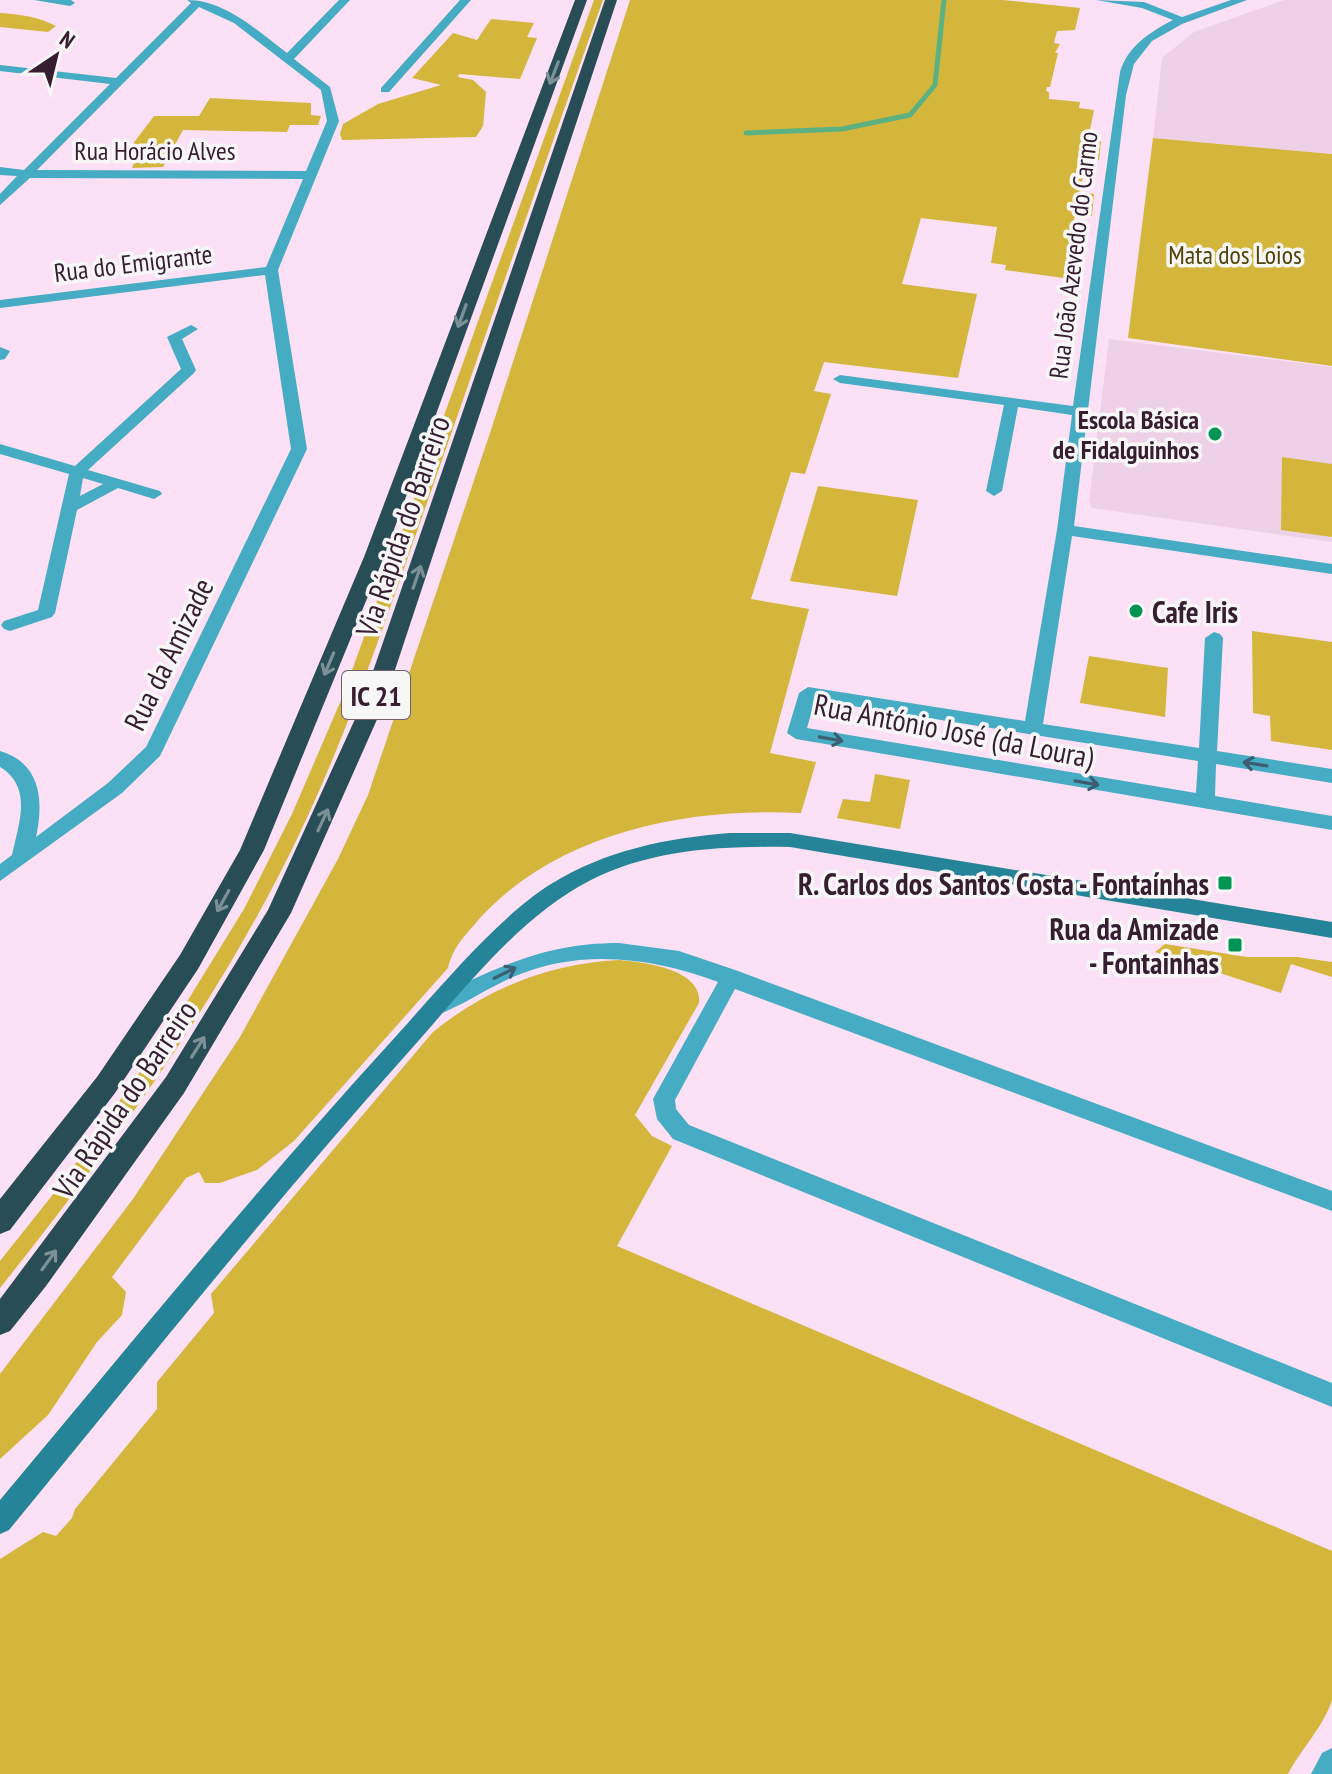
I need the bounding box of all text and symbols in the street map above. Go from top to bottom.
north arrow [16,16,96,96]
text: N [55,25,80,54]
one-way arrow [546,60,560,85]
street label: Rua João Azevedo do Carmo [1041,129,1105,381]
street label: Rua Horácio Alves [74,134,236,167]
street label: Rua do Emigrante [52,237,214,289]
park label: Mata dos Loios [1168,238,1302,271]
one-way arrow [454,303,468,328]
place label: Escola Básica de Fidalguinhos [1053,403,1199,466]
street label: Via Rápida do Barreiro [346,410,458,643]
marker: Escola Básica de Fidalguinhos [1206,425,1224,443]
one-way arrow [410,565,425,590]
street label: Rua da Amizade [114,571,222,737]
place label: Cafe Iris [1152,592,1238,631]
marker: Cafe Iris [1127,602,1145,620]
one-way arrow [321,651,336,676]
road number: IC 21 [342,671,410,719]
street label: Rua António José (da Loura) [811,684,1097,776]
one-way arrow [818,733,843,748]
one-way arrow [1243,756,1268,771]
one-way arrow [1074,777,1099,792]
one-way arrow [316,808,331,832]
place label: R. Carlos dos Santos Costa - Fontaínhas [798,864,1209,903]
marker: R. Carlos dos Santos Costa - Fontaínhas [1216,874,1234,892]
one-way arrow [215,889,231,912]
place label: Rua da Amizade - Fontainhas [1049,909,1219,982]
marker: Rua da Amizade - Fontainhas [1226,936,1244,954]
one-way arrow [492,965,516,980]
street label: Via Rápida do Barreiro [43,992,205,1207]
one-way arrow [191,1036,207,1059]
one-way arrow [41,1249,57,1271]

